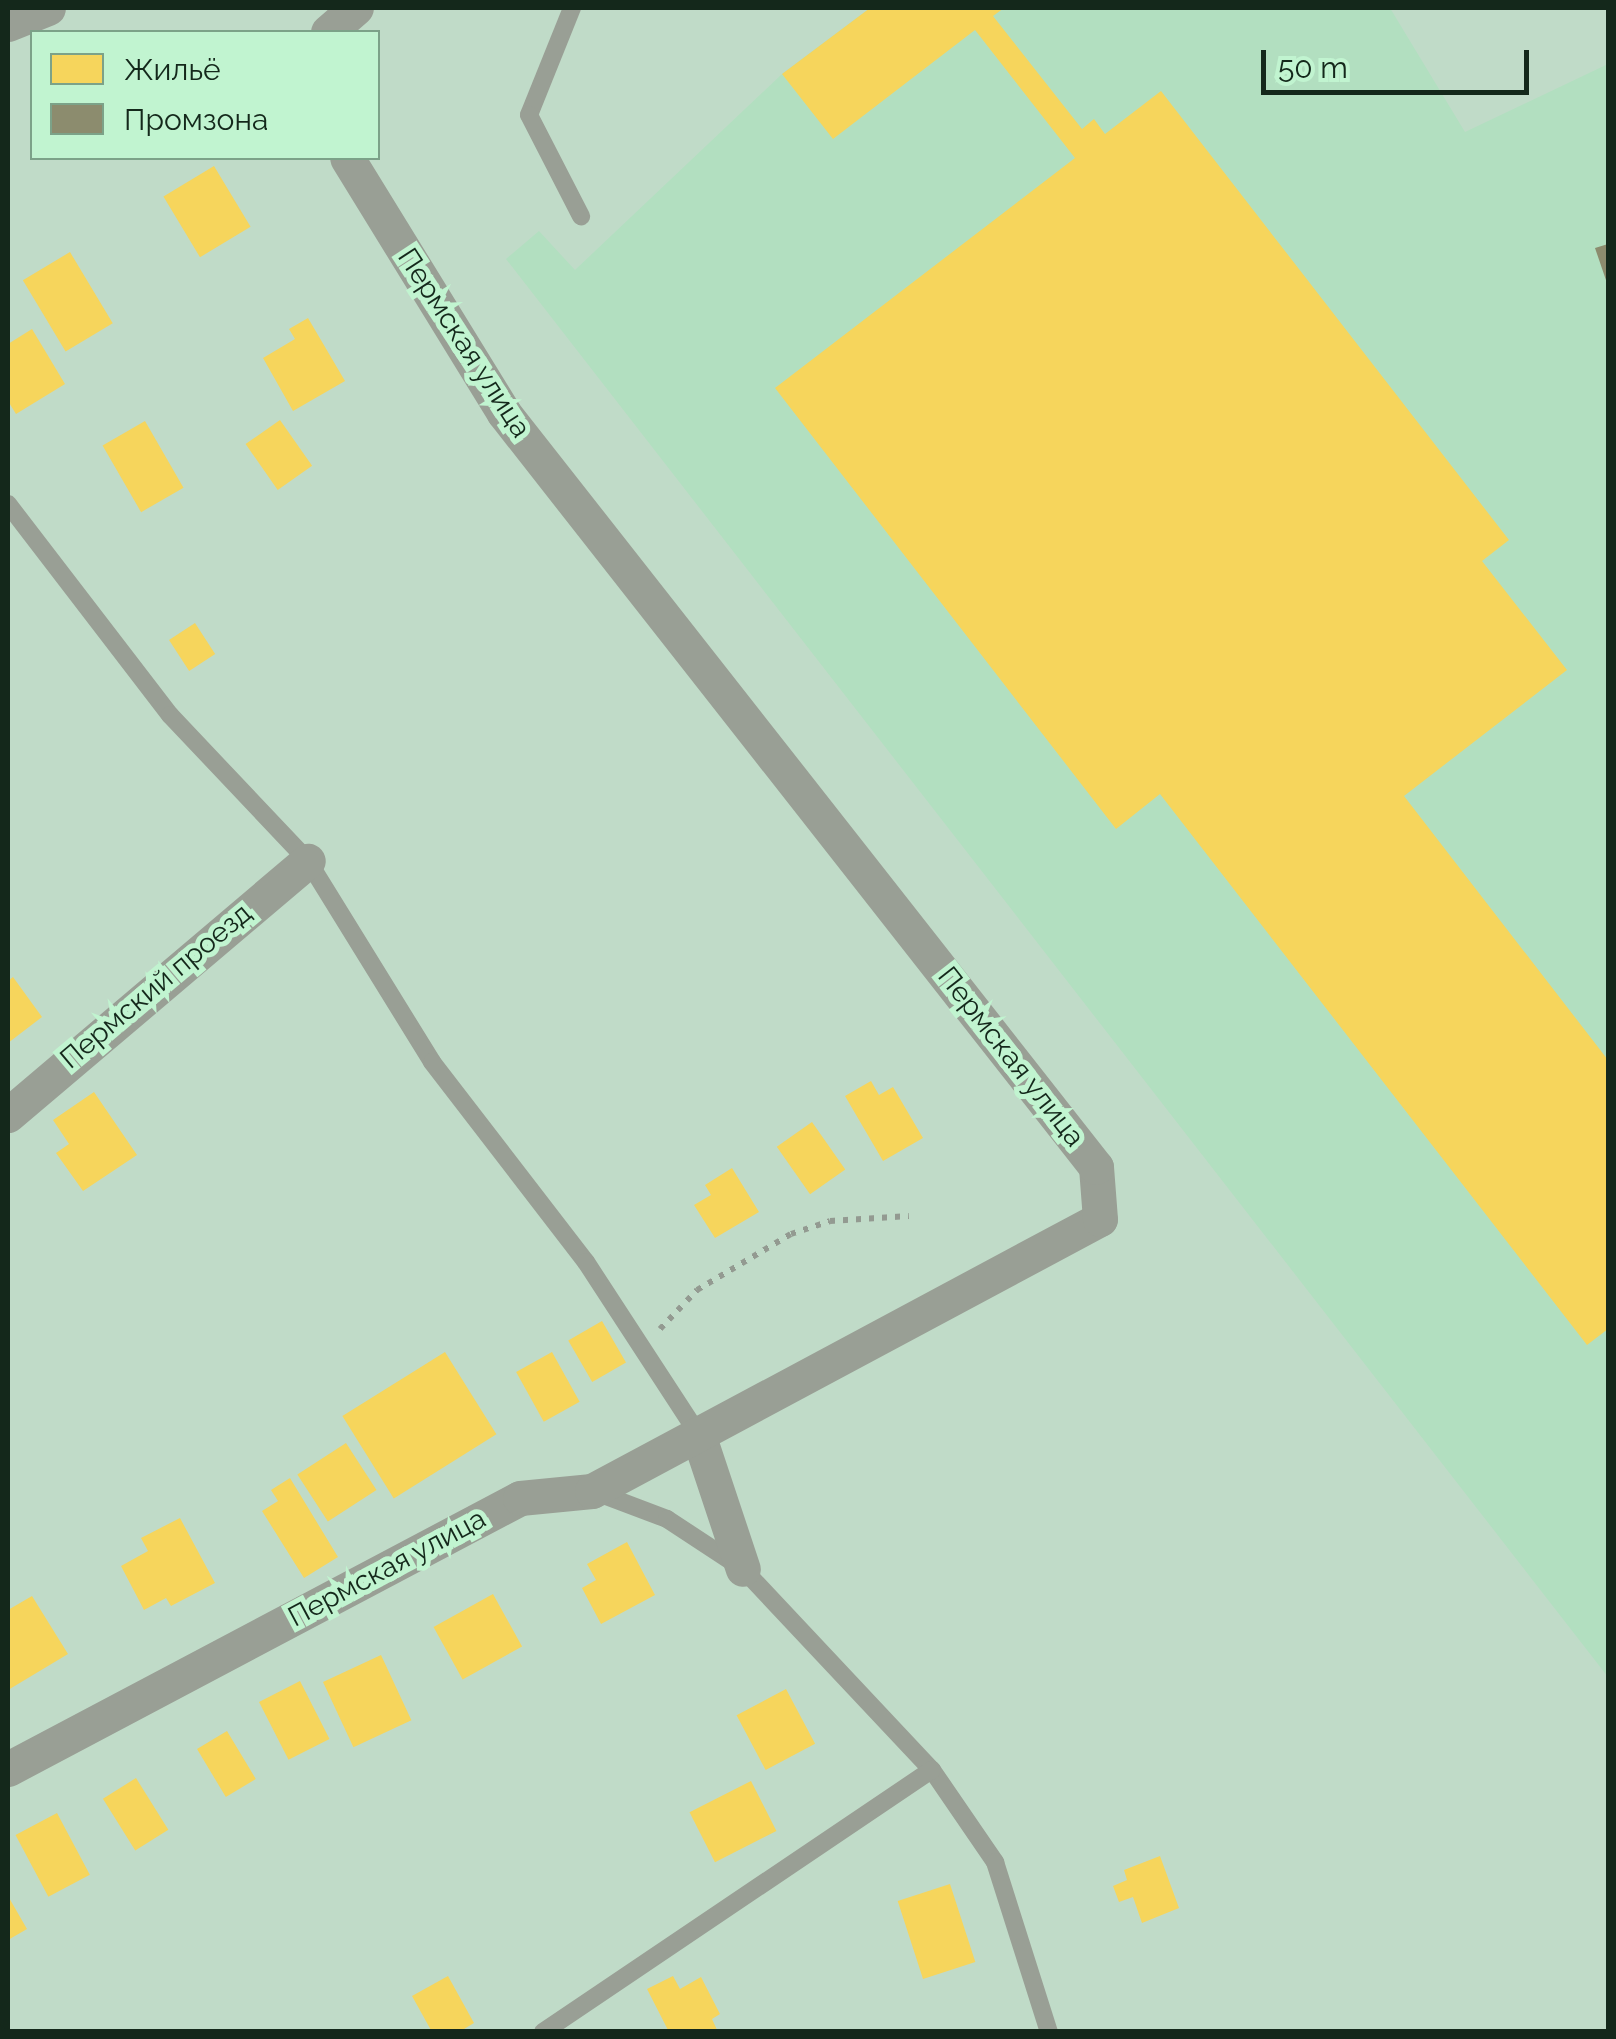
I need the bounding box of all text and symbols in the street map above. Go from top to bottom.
legend [30,30,380,160]
scale bar [1266,30,1534,92]
text: 50 m [1278,50,1348,85]
text: Жильё [124,52,221,87]
text: Промзона [124,102,268,137]
street label: Пермская улица [390,242,538,444]
street label: Пермский проезд [54,896,258,1076]
street label: Пермская улица [930,960,1092,1154]
street label: Пермская улица [282,1502,492,1634]

